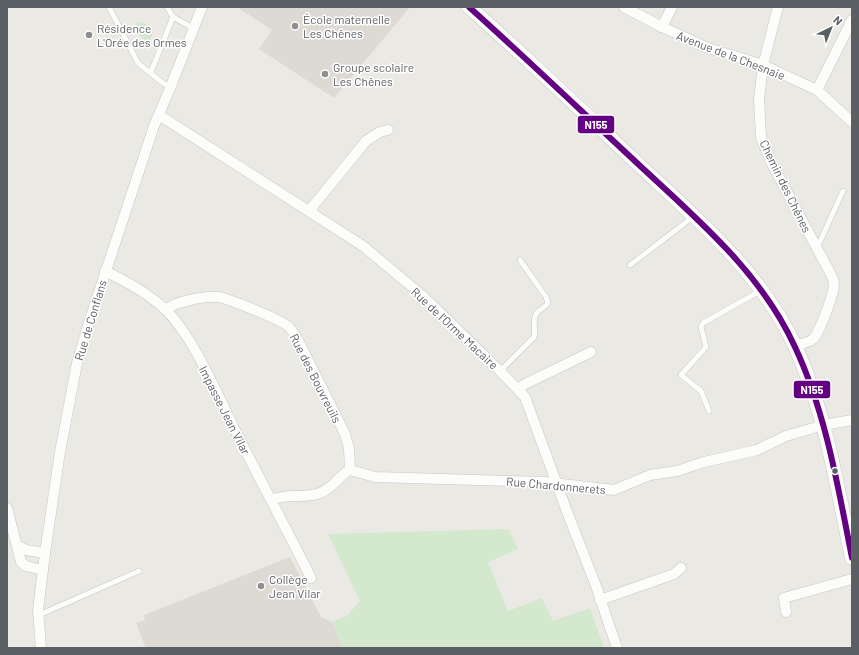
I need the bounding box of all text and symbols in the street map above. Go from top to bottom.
north arrow [811,8,851,48]
place label: École maternelle Les Chênes [303,12,390,40]
text: N [831,13,845,28]
place label: Résidence L'Orée des Ormes [97,21,187,49]
marker: École maternelle Les Chênes [290,21,300,31]
street label: Avenue de la Chesnaie [675,28,787,82]
marker: Résidence L'Orée des Ormes [84,30,94,40]
place label: Groupe scolaire Les Chênes [333,60,414,88]
marker: Groupe scolaire Les Chênes [320,69,330,79]
line badge: N155 [577,115,615,134]
text: N155 [584,118,608,131]
street label: Chemin des Chênes [757,137,815,235]
street label: Rue de Conflans [71,278,109,362]
street label: Rue de l'Orme Macaire [409,284,501,372]
street label: Rue des Bouvreuils [287,331,345,425]
street label: Impasse Jean Vilar [197,363,254,457]
line badge: N155 [793,380,831,399]
text: N155 [800,383,824,396]
unlabelled marker [830,466,840,476]
street label: Rue Chardonnerets [506,474,607,496]
place label: Collège Jean Vilar [269,572,321,600]
marker: Collège Jean Vilar [256,581,266,591]

